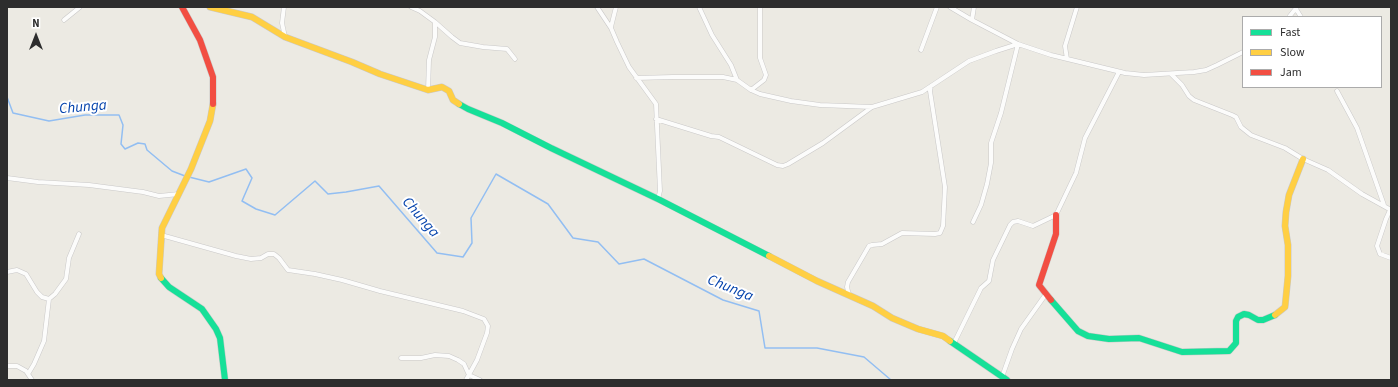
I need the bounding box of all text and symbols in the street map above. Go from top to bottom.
north arrow [16,16,56,56]
text: N [32,16,40,31]
legend [1242,16,1382,88]
text: Fast [1280,24,1300,41]
text: Slow [1280,44,1305,61]
text: Jam [1280,64,1302,81]
water label: Chunga [58,97,108,119]
water label: Chunga [398,194,442,242]
water label: Chunga [704,272,756,306]

